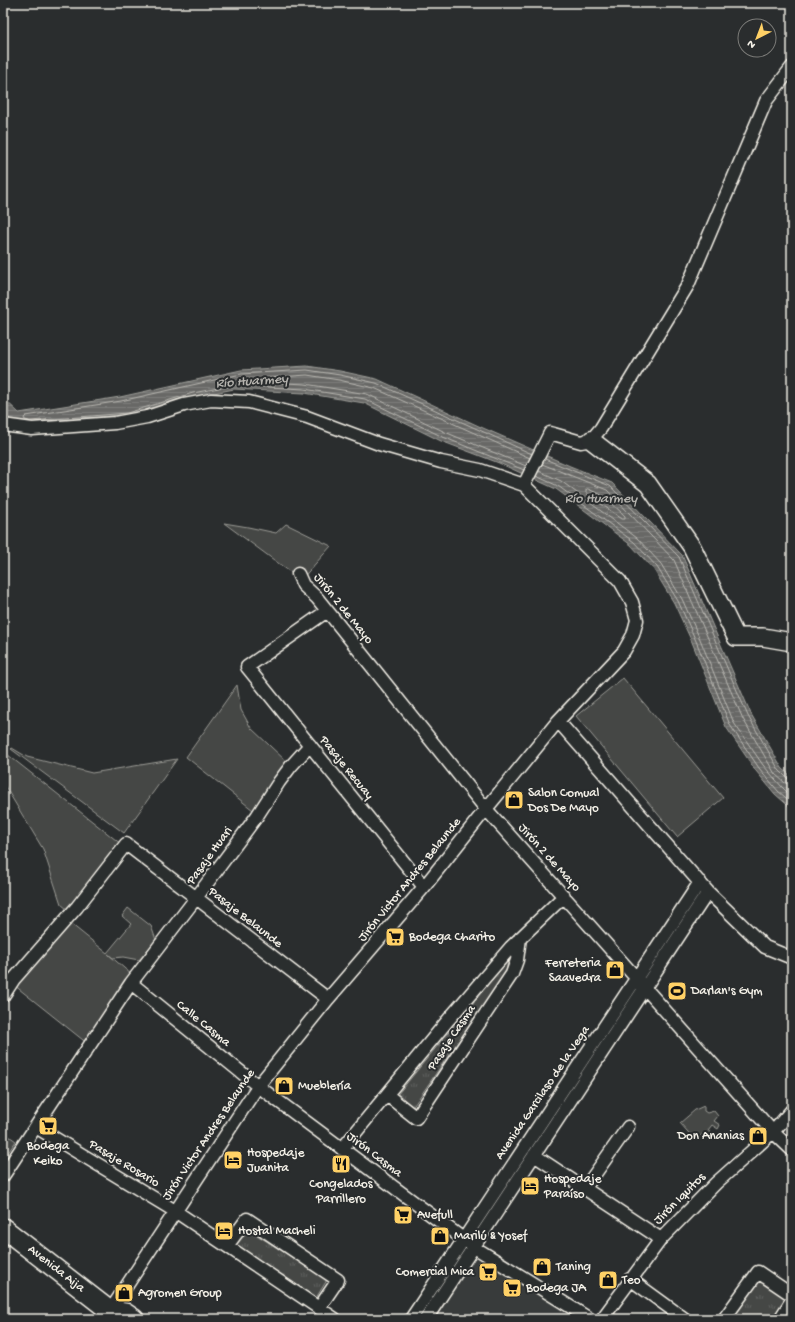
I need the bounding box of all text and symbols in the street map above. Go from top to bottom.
north arrow [737,18,777,58]
text: N [745,37,758,51]
water label: Río Huarmey [215,371,290,393]
water label: Río Huarmey [565,491,638,508]
street label: Jirón 2 de Mayo [310,571,376,648]
street label: Pasaje Recuay [315,732,377,803]
place label: Salon Comual Dos De Mayo [527,786,599,816]
shop icon: Salon Comual Dos De Mayo [503,789,525,811]
street label: Jirón Victor Andres Belaunde [355,815,465,945]
street label: Jirón 2 de Mayo [514,821,584,895]
street label: Pasaje Huari [183,824,236,889]
street label: Pasaje Belaunde [204,884,285,952]
supermarket icon: Bodega Charito [384,926,406,948]
place label: Bodega Charito [408,930,495,945]
place label: Ferreteria Saavedra [544,956,602,986]
shop icon: Ferreteria Saavedra [604,959,626,981]
sports icon: Darlan's Gym [666,980,688,1002]
place label: Darlan's Gym [690,984,763,999]
street label: Calle Casma [173,998,234,1051]
street label: Pasaje Casma [424,1002,480,1074]
street label: Avenida Garcilaso de la Vega [493,1023,594,1163]
street label: Jirón Victor Andres Belaunde [159,1066,259,1204]
shop icon: Mueblería [273,1075,295,1097]
place label: Mueblería [298,1079,352,1094]
supermarket icon: Bodega Keiko [37,1115,59,1137]
shop icon: Don Ananias [747,1125,769,1147]
street label: Jirón Casma [343,1129,405,1181]
place label: Don Ananias [676,1129,745,1144]
street label: Pasaje Rosario [85,1137,162,1191]
place label: Bodega Keiko [26,1139,70,1169]
place label: Hospedaje Juanita [247,1146,305,1176]
hotel icon: Hospedaje Juanita [222,1149,244,1171]
restaurant icon: Congelados Parrillero [330,1153,352,1175]
street label: Jirón Iquitos [651,1169,710,1228]
place label: Hospedaje Paraíso [543,1172,602,1202]
hotel icon: Hospedaje Paraíso [519,1175,541,1197]
place label: Congelados Parrillero [309,1177,374,1207]
supermarket icon: Avefull [392,1204,414,1226]
place label: Avefull [417,1208,453,1223]
hotel icon: Hostal Macheli [213,1220,235,1242]
place label: Hostal Macheli [238,1224,316,1239]
shop icon: Marilú & Yosef [429,1225,451,1247]
place label: Marilú & Yosef [454,1229,528,1244]
street label: Avenida Aija [24,1242,88,1296]
shop icon: Taning [531,1256,553,1278]
place label: Taning [555,1260,591,1275]
supermarket icon: Comercial Mica [477,1261,499,1283]
place label: Comercial Mica [396,1265,475,1280]
shop icon: Teo [597,1269,619,1291]
place label: Teo [621,1273,641,1288]
supermarket icon: Bodega JA [501,1277,523,1299]
place label: Bodega JA [525,1281,587,1296]
shop icon: Agromen Group [113,1282,135,1304]
place label: Agromen Group [138,1286,222,1301]

